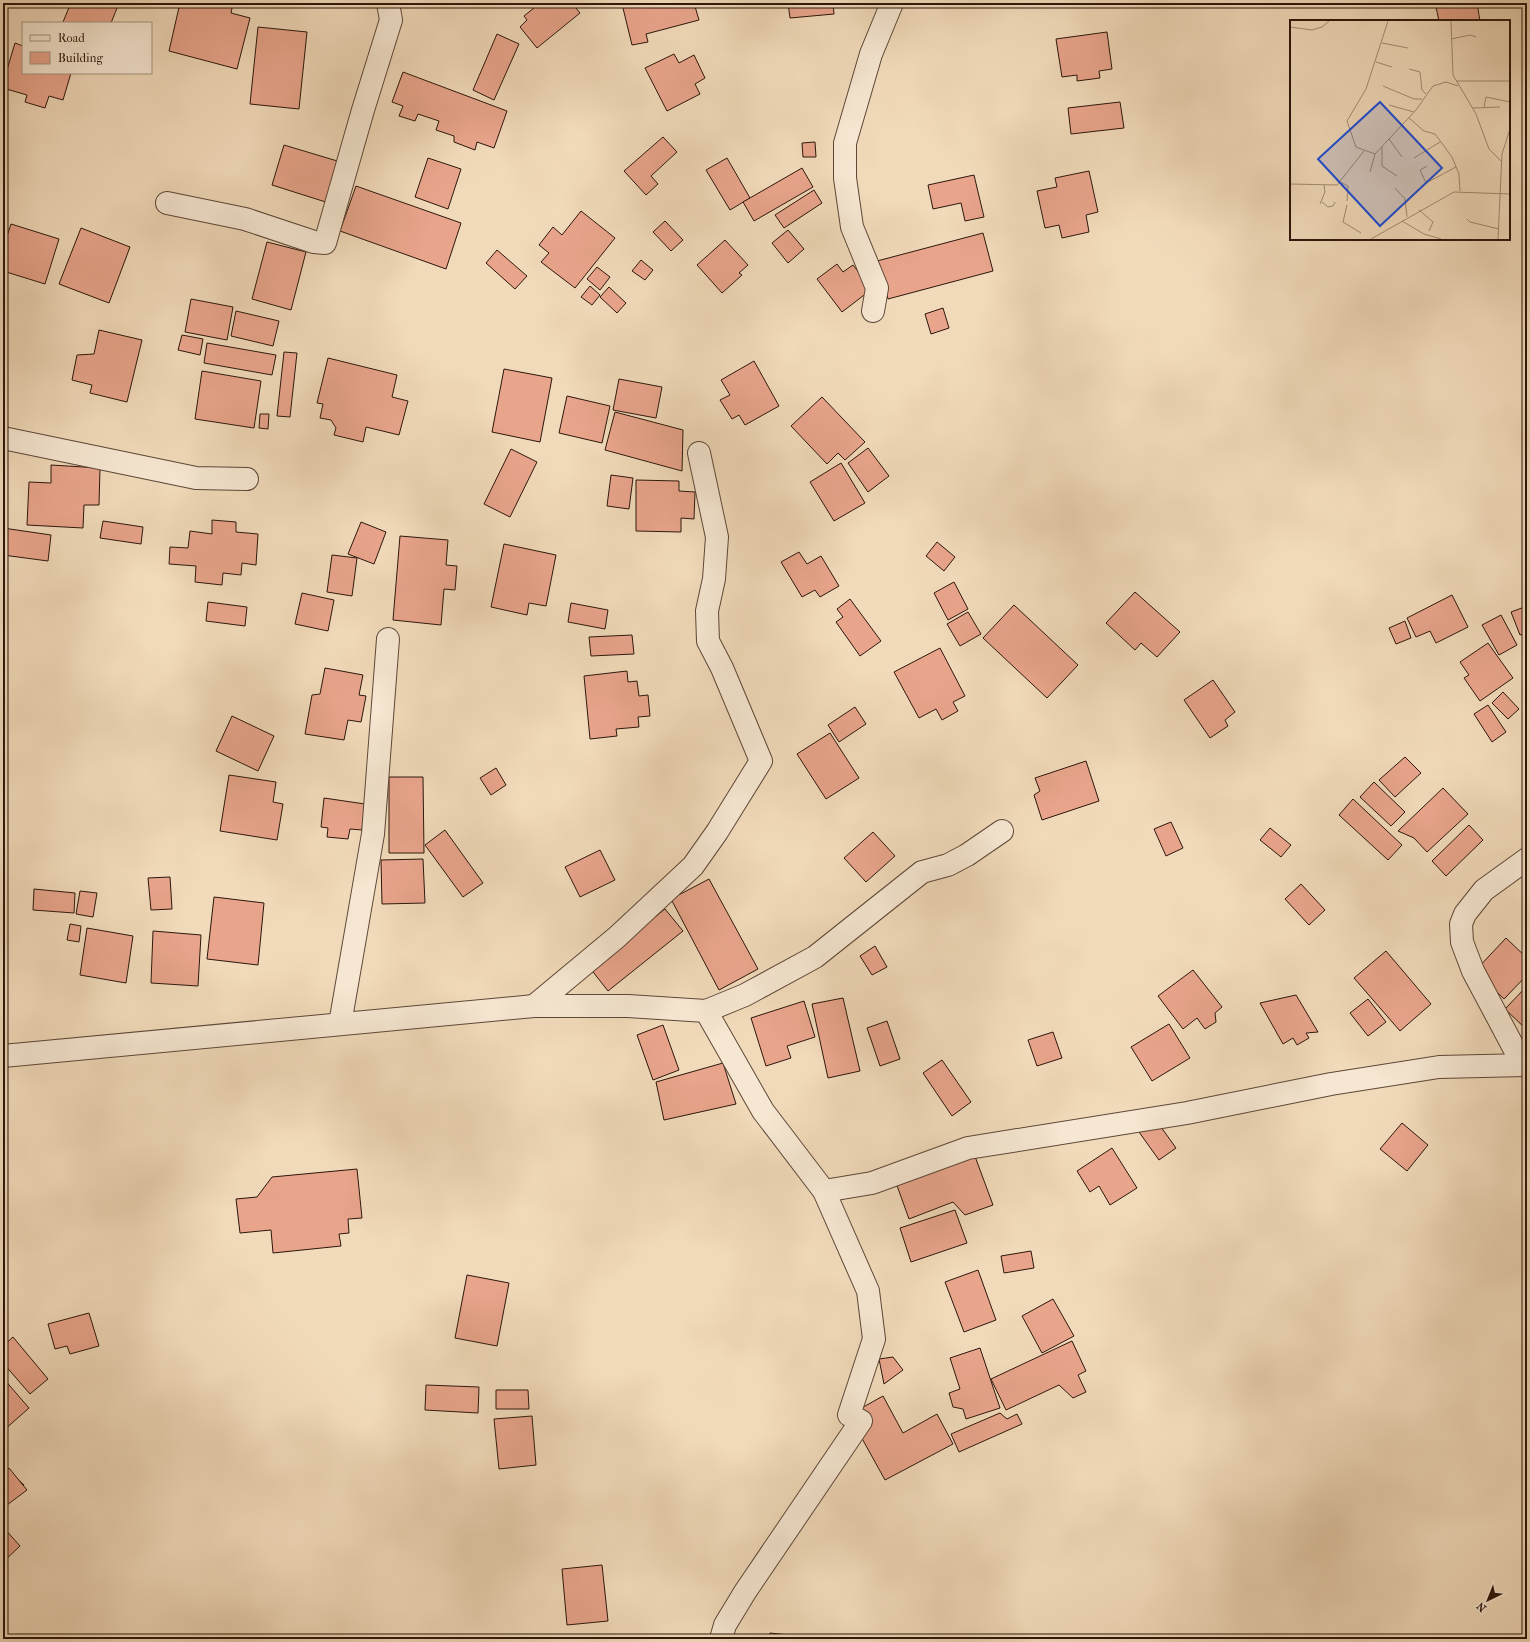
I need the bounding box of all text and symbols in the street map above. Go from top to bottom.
inset map [1290,20,1510,240]
legend [22,22,152,74]
text: Road [58,31,85,45]
text: Building [58,51,103,65]
north arrow [1468,1580,1508,1620]
text: N [1474,1599,1489,1615]

